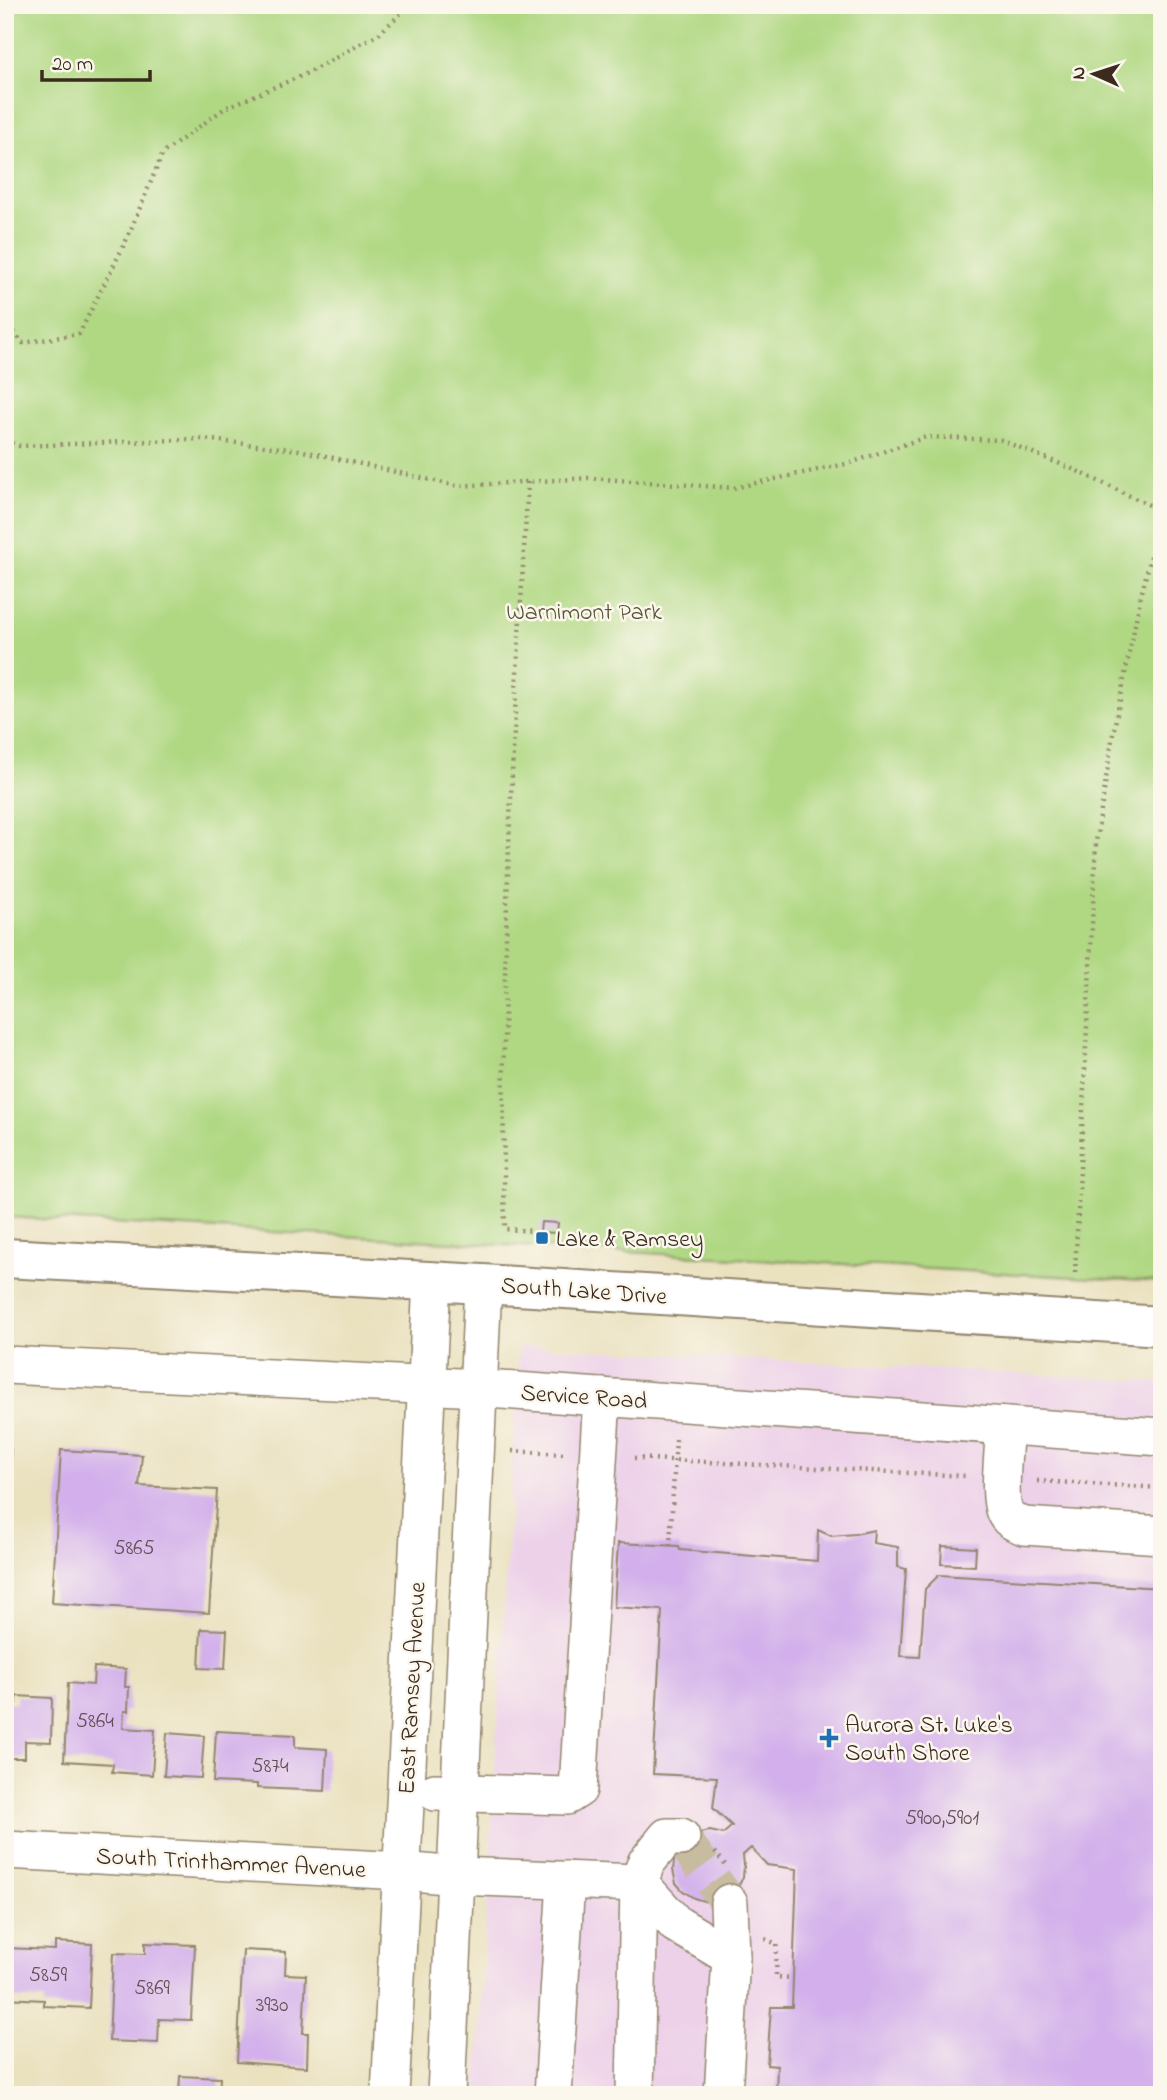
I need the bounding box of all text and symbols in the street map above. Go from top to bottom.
scale bar [42,38,150,82]
north arrow [1058,38,1128,108]
text: 20 m [52,50,93,80]
text: N [1066,66,1093,80]
park label: Warnimont Park [506,596,662,631]
place label: Lake & Ramsey [556,1223,703,1259]
marker: Lake & Ramsey [534,1230,550,1246]
street label: South Lake Drive [500,1269,668,1316]
street label: Service Road [519,1377,649,1420]
house number: 5865 [113,1534,155,1564]
street label: East Ramsey Avenue [390,1581,438,1795]
house number: 5864 [76,1707,114,1737]
place label: Aurora St. Luke's South Shore [845,1709,1013,1772]
marker: Aurora St. Luke's South Shore [819,1728,839,1748]
house number: 5874 [251,1752,289,1782]
house number: 5900,5901 [905,1804,979,1834]
street label: South Trinthammer Avenue [95,1840,367,1889]
house number: 5859 [29,1961,68,1991]
house number: 5869 [134,1974,170,2004]
house number: 3930 [256,1991,288,2021]

